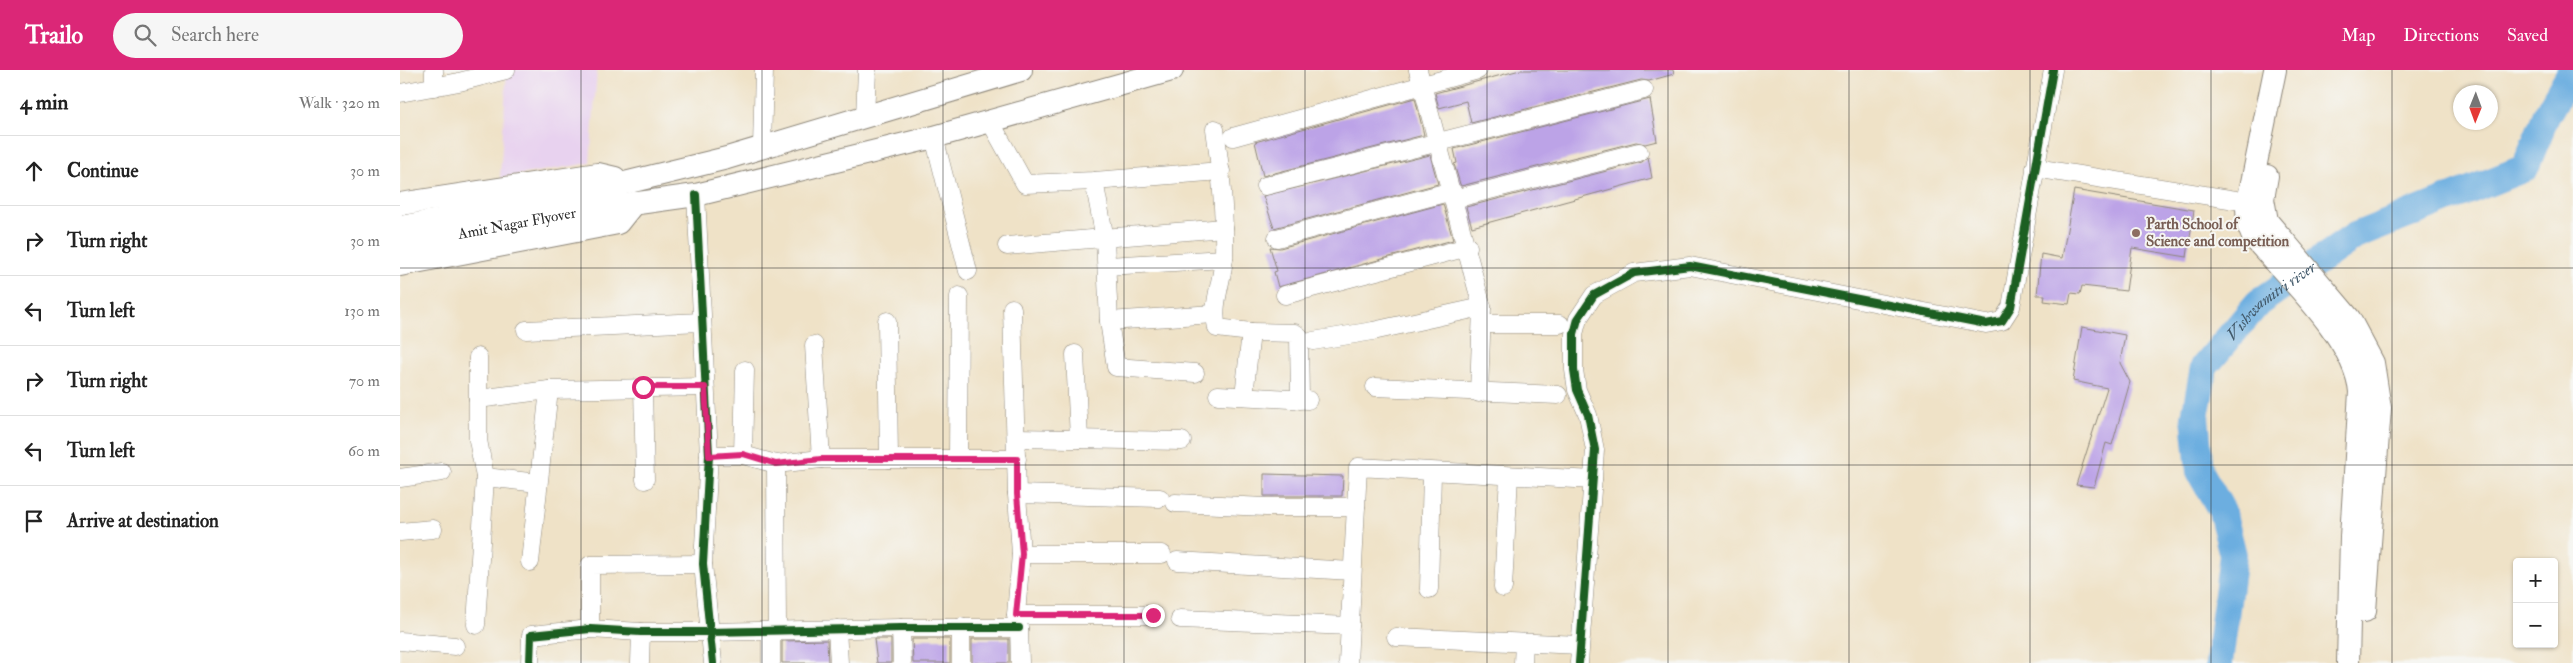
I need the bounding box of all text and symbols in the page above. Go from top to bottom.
search box [113,13,463,58]
text: Trailo [25,20,83,51]
icon: search [131,21,159,49]
text: Search here [171,23,259,47]
text: Map [2342,24,2375,47]
text: Directions [2403,24,2479,47]
text: Saved [2507,24,2548,47]
north arrow [2453,85,2498,130]
text: 4 min [20,89,68,116]
text: Walk · 320 m [299,93,380,113]
icon: ahead [20,157,48,185]
text: Continue [67,159,138,183]
text: 30 m [350,161,380,181]
street label: Amit Nagar Flyover [455,203,578,244]
place label: Parth School of Science and competition [2146,215,2290,252]
icon: right [20,227,48,255]
marker: Parth School of Science and competition [2130,227,2142,239]
text: Turn right [67,229,147,253]
text: 30 m [350,231,380,251]
water label: Vishwamitri river [2222,257,2321,344]
icon: left [20,297,48,325]
text: Turn left [67,299,135,323]
text: 130 m [344,301,380,321]
icon: right [20,367,48,395]
text: Turn right [67,369,147,393]
text: 70 m [349,371,380,391]
route start [632,376,655,399]
icon: left [20,437,48,465]
text: Turn left [67,439,135,463]
text: 60 m [348,441,380,461]
icon: arrive [20,507,48,535]
text: Arrive at destination [67,509,219,533]
map controls [2513,558,2558,648]
button: + [2513,558,2558,603]
button: − [2513,603,2558,648]
route end [1142,604,1165,627]

